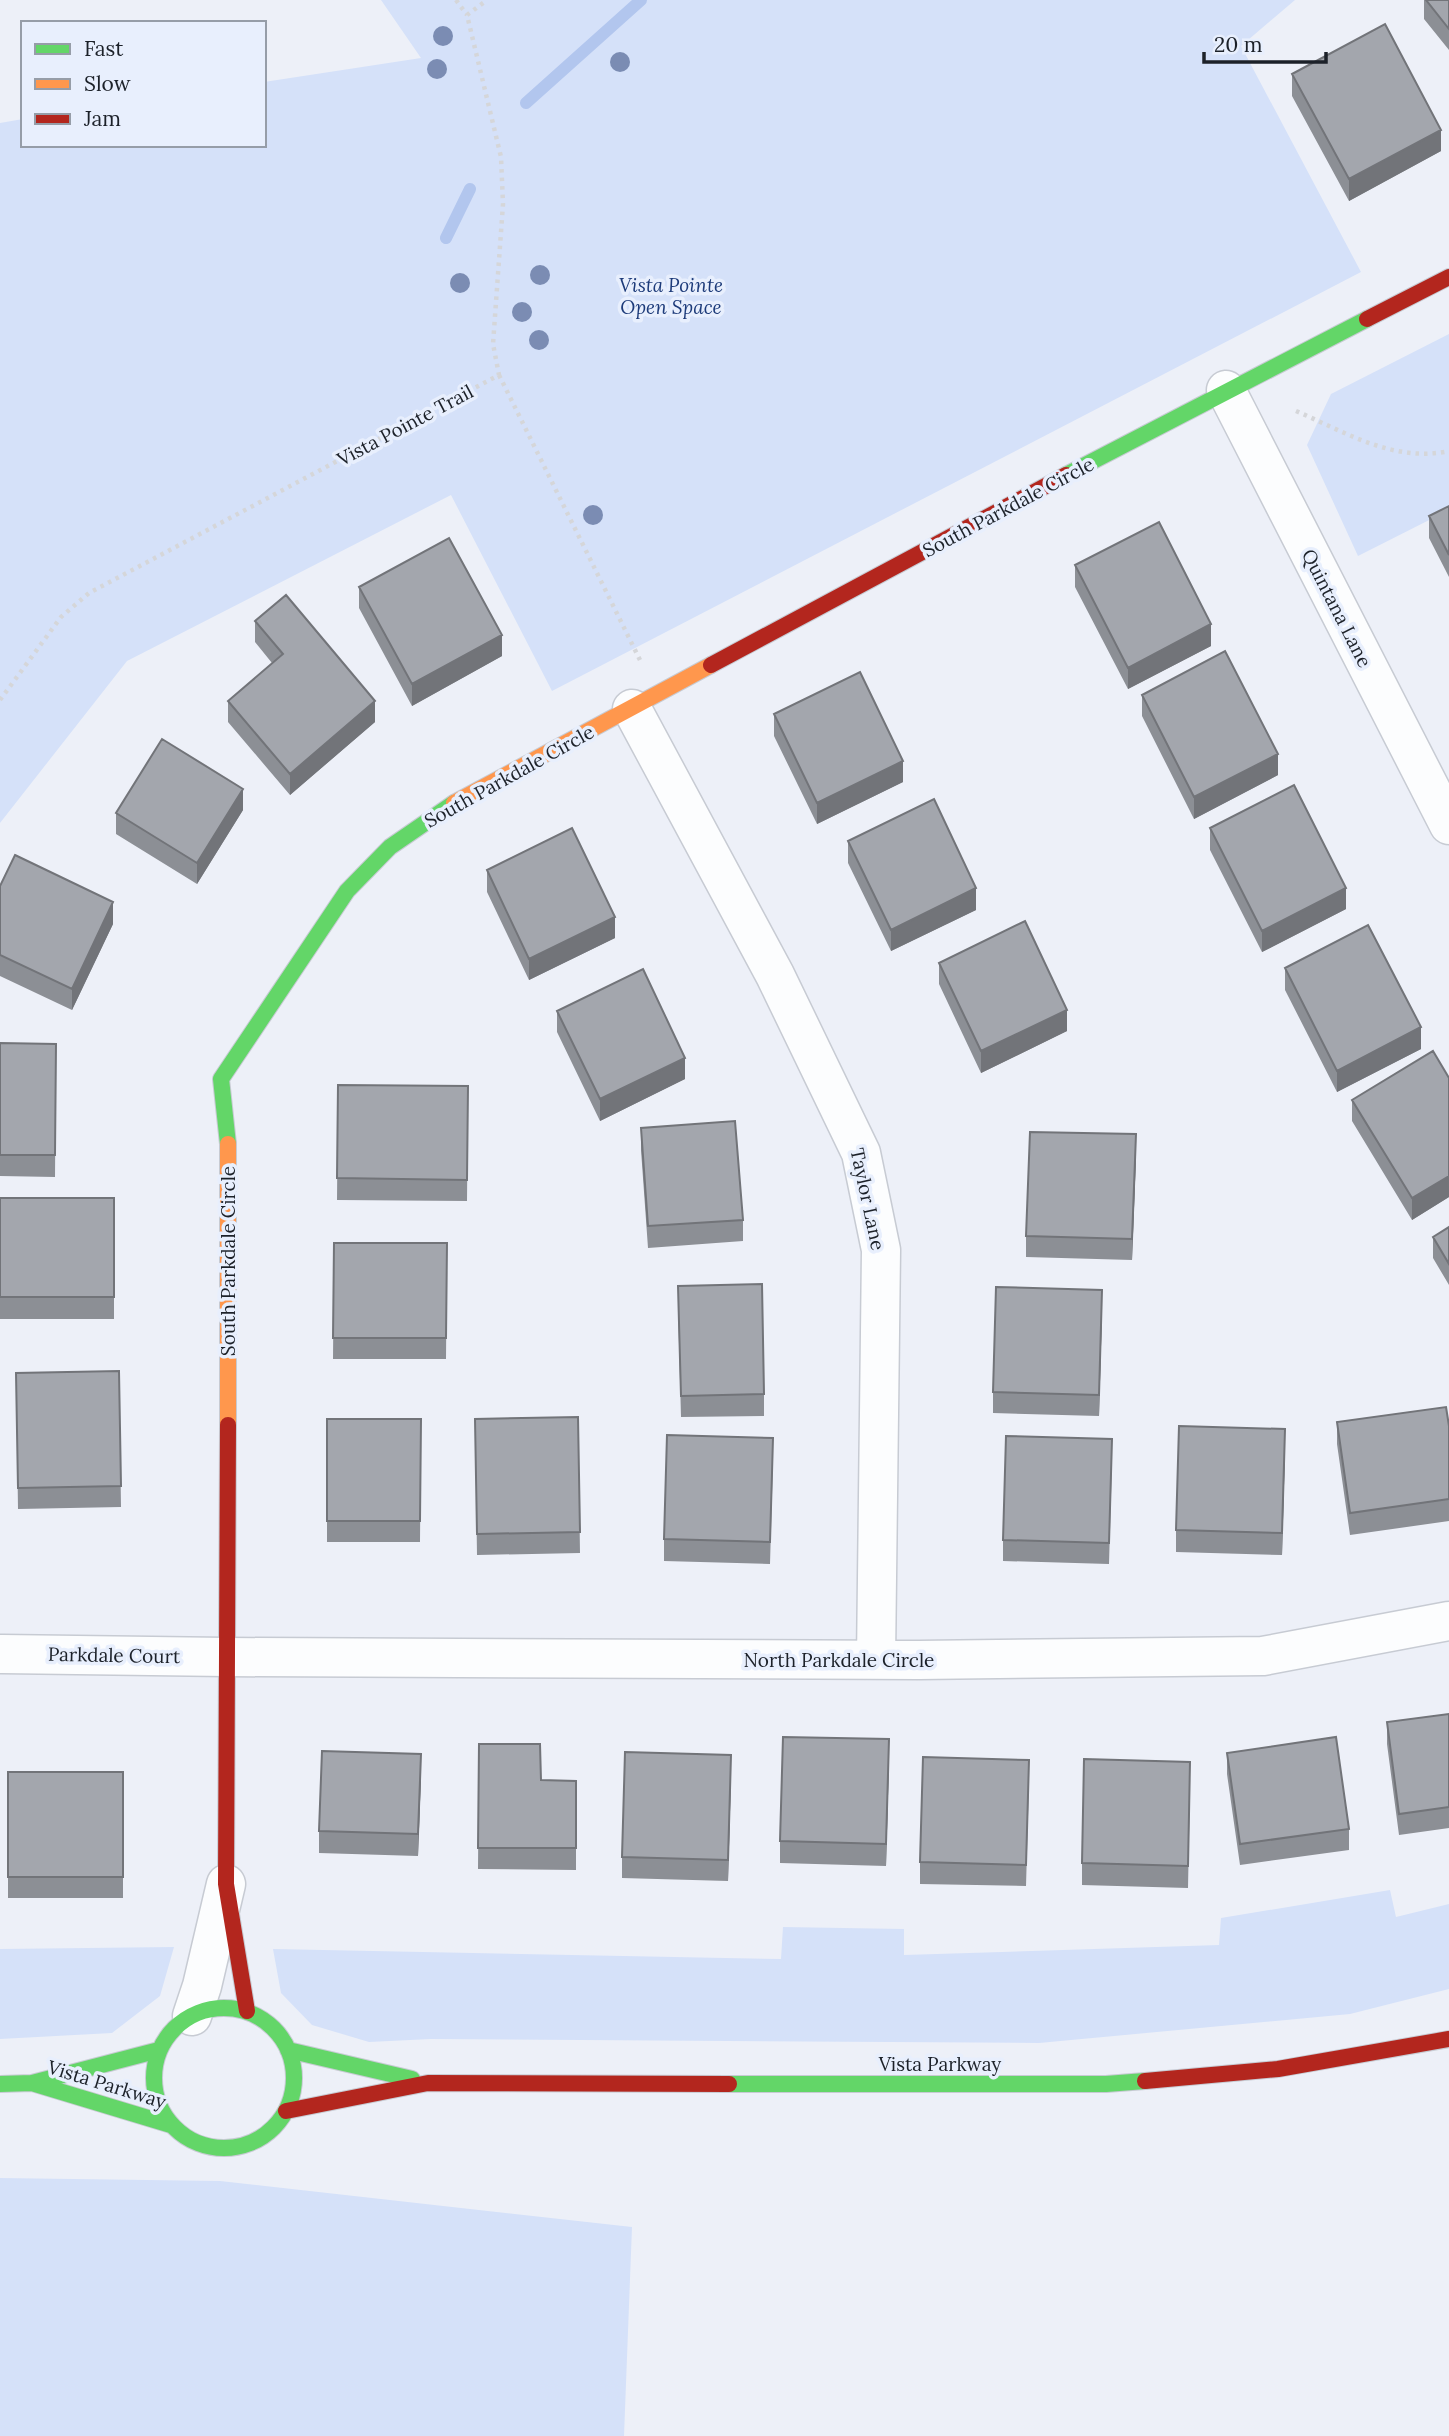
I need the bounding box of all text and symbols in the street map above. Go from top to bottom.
legend [21,21,266,147]
scale bar [1204,21,1326,65]
text: 20 m [1214,31,1263,58]
text: Fast [84,35,124,62]
text: Slow [84,70,131,97]
text: Jam [83,105,121,132]
park label: Vista Pointe Open Space [619,273,723,319]
street label: Vista Pointe Trail [332,379,477,471]
street label: South Parkdale Circle [918,452,1098,562]
street label: Quintana Lane [1297,545,1377,671]
street label: South Parkdale Circle [420,719,598,833]
street label: Taylor Lane [845,1146,891,1252]
street label: South Parkdale Circle [216,1166,240,1356]
street label: Parkdale Court [48,1642,181,1668]
street label: North Parkdale Circle [744,1648,934,1672]
street label: Vista Parkway [878,2052,1001,2076]
street label: Vista Parkway [44,2054,169,2113]

